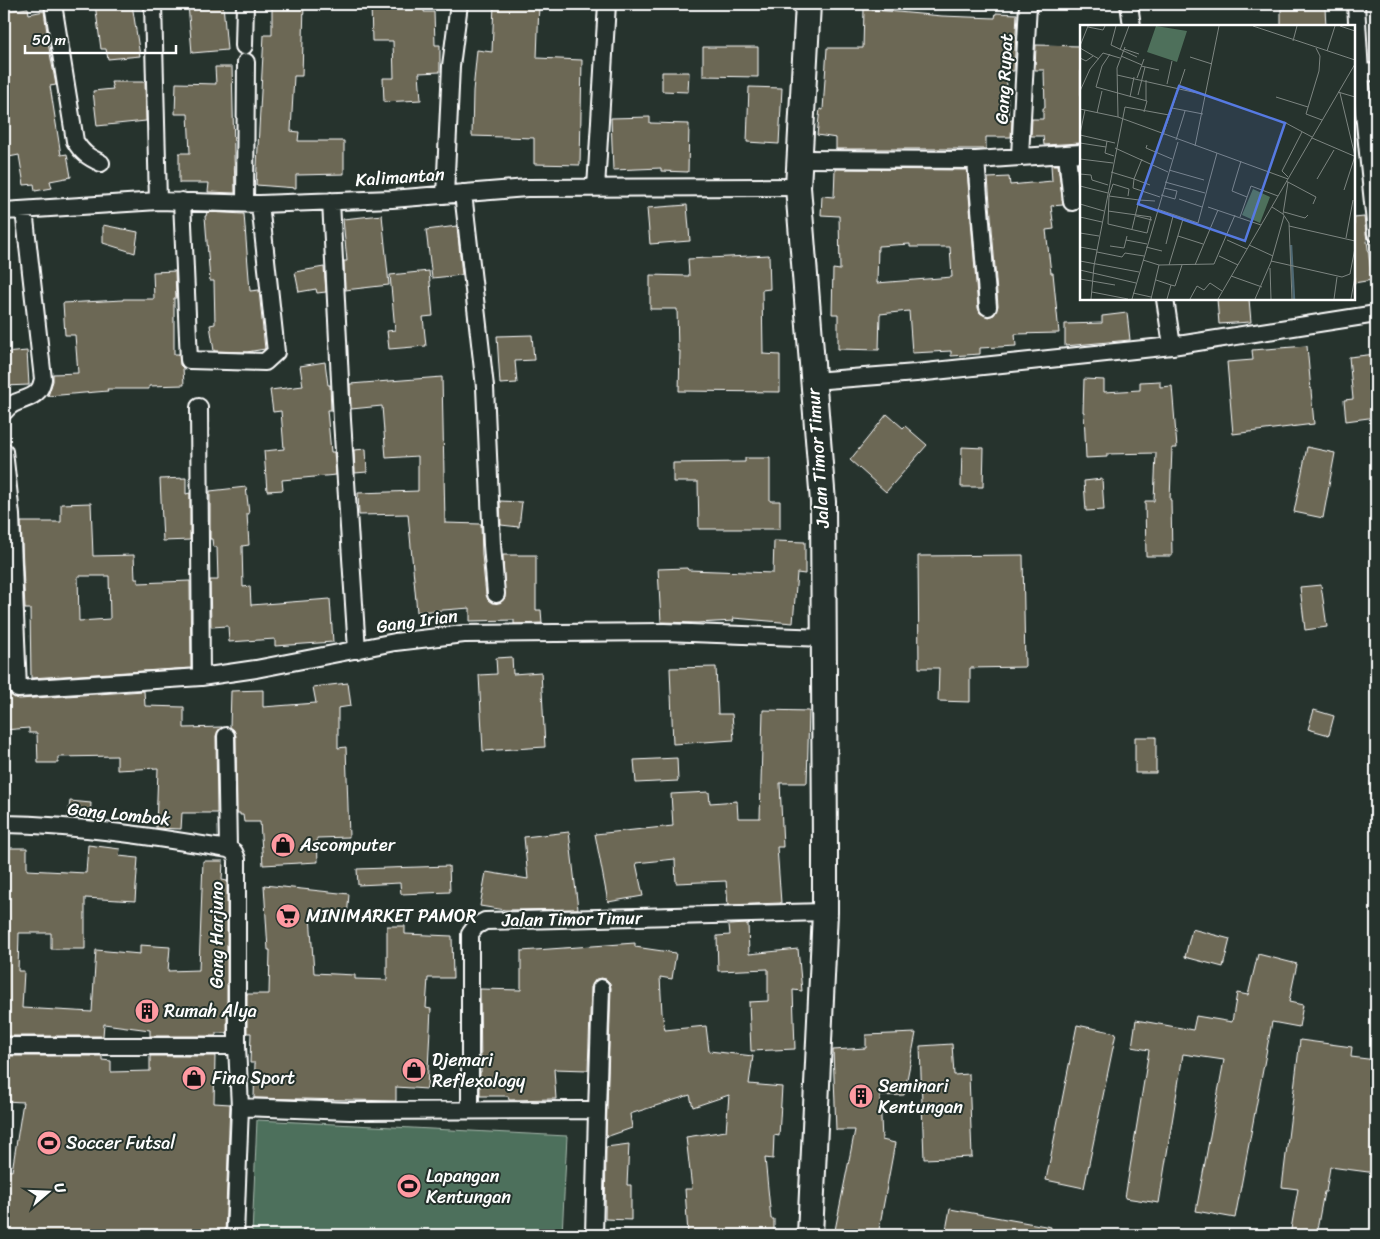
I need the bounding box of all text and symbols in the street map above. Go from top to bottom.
scale bar [25,22,176,54]
inset map [1080,25,1355,300]
text: 50 m [32,27,67,53]
street label: Gang Rupat [986,33,1022,125]
street label: Kalimantan [354,158,446,196]
street label: Jalan Timor Timur [797,385,839,530]
street label: Gang Irian [374,599,460,643]
street label: Gang Lombok [66,793,173,835]
place label: Ascomputer [299,829,397,861]
shop icon: Ascomputer [270,832,296,858]
street label: Gang Harjuno [201,881,233,989]
place label: MINIMARKET PAMOR [306,900,477,932]
street label: Jalan Timor Timur [501,902,644,936]
supermarket icon: MINIMARKET PAMOR [275,903,301,929]
place label: Rumah Alya [164,995,257,1027]
building icon: Rumah Alya [134,998,160,1024]
place label: Djemari Reflexology [432,1044,526,1097]
shop icon: Djemari Reflexology [401,1057,427,1083]
place label: Fina Sport [212,1062,295,1094]
shop icon: Fina Sport [181,1065,207,1091]
place label: Seminari Kentungan [878,1070,963,1123]
building icon: Seminari Kentungan [848,1083,874,1109]
place label: Soccer Futsal [66,1127,176,1159]
sports icon: Soccer Futsal [36,1130,62,1156]
place label: Lapangan Kentungan [426,1160,511,1213]
north arrow [22,1166,72,1216]
sports icon: Lapangan Kentungan [396,1173,422,1199]
text: U [46,1179,73,1197]

